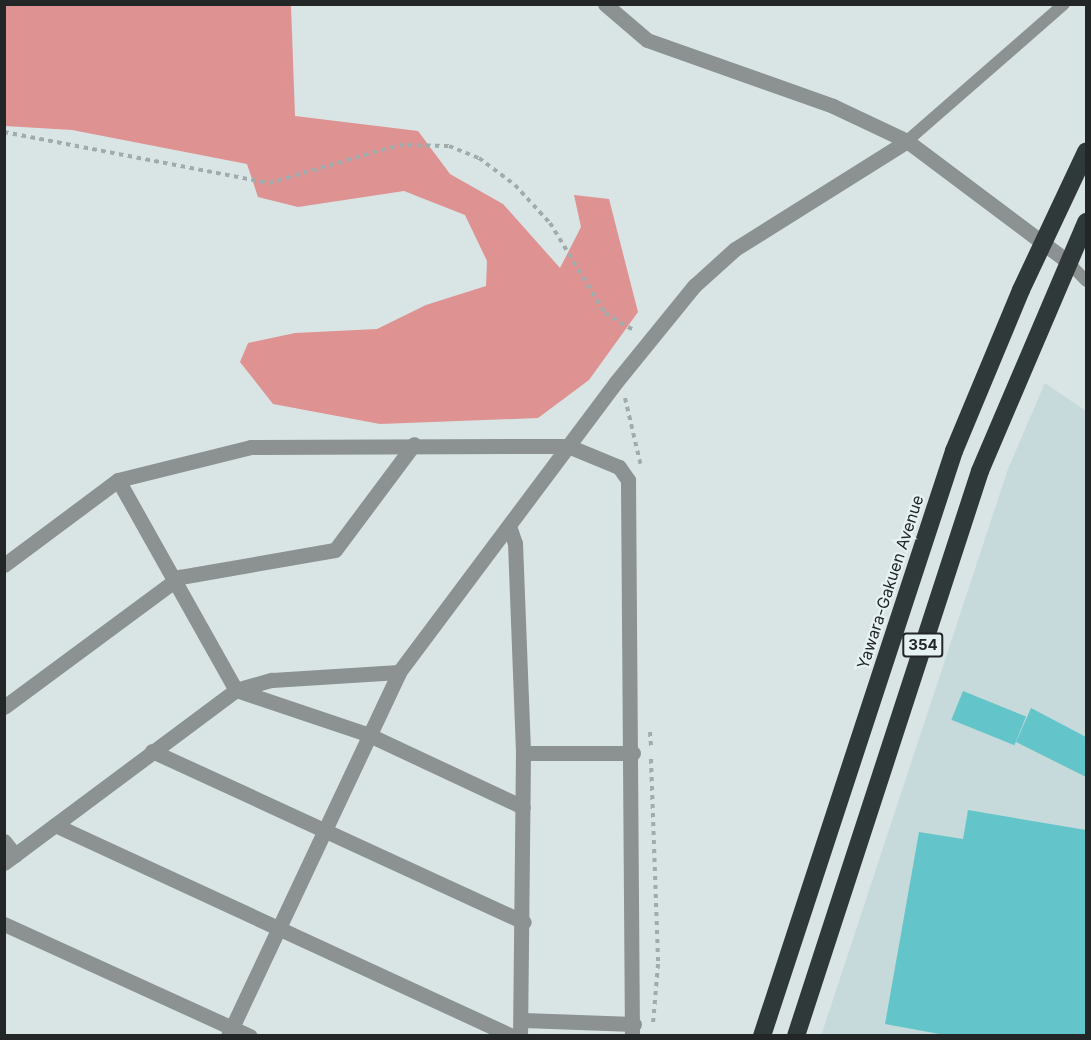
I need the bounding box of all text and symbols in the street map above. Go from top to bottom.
street label: Yawara-Gakuen Avenue [853,493,927,671]
road number: 354 [902,633,944,657]

